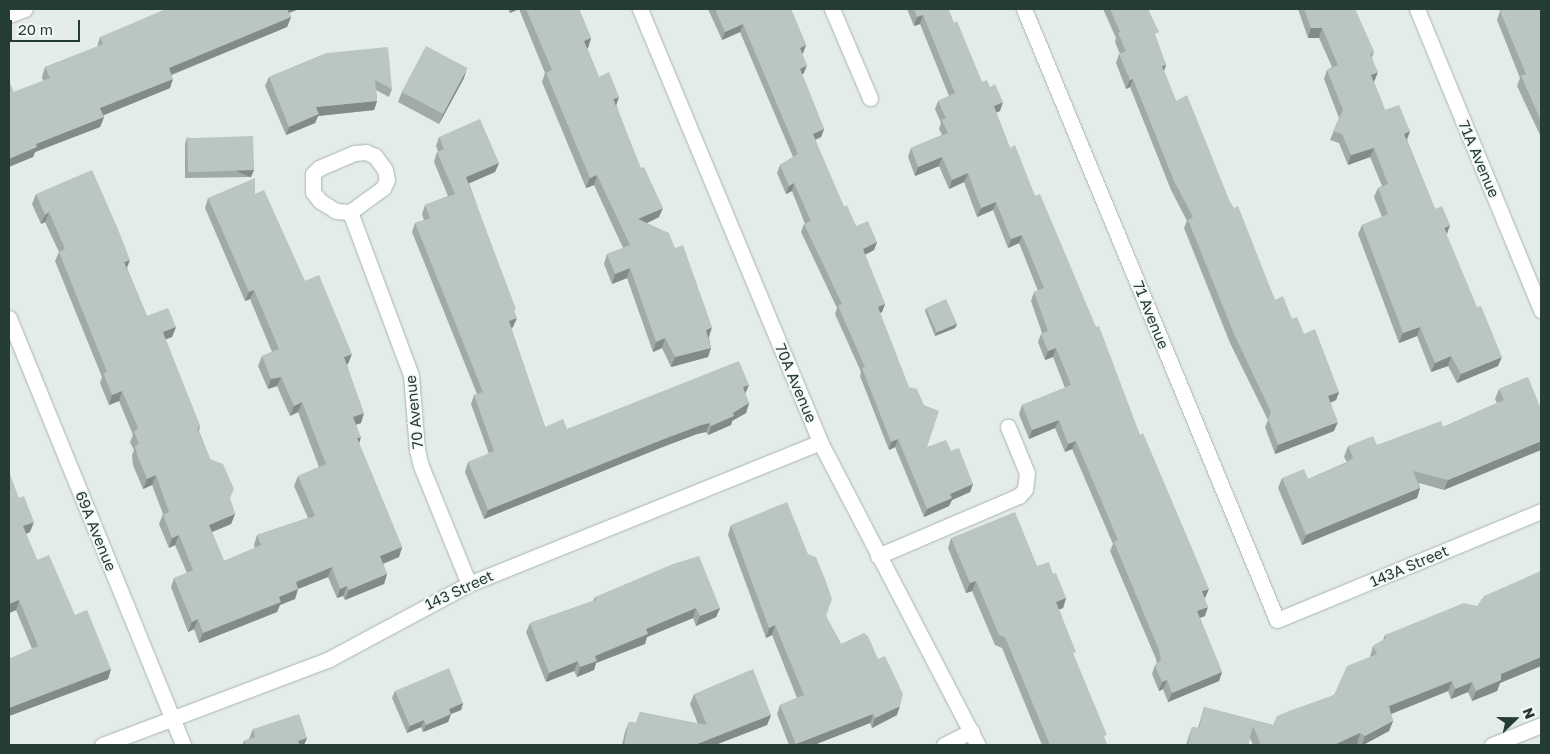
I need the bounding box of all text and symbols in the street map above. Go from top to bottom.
scale bar [12,10,82,42]
text: 20 m [18,20,53,38]
street label: 71A Avenue [1455,118,1503,200]
street label: 71 Avenue [1129,278,1173,352]
street label: 70A Avenue [771,341,821,425]
street label: 70 Avenue [401,374,427,450]
street label: 69A Avenue [72,488,120,574]
street label: 143A Street [1367,541,1451,591]
street label: 143 Street [422,566,496,614]
north arrow [1490,694,1540,744]
text: N [1519,705,1539,721]

